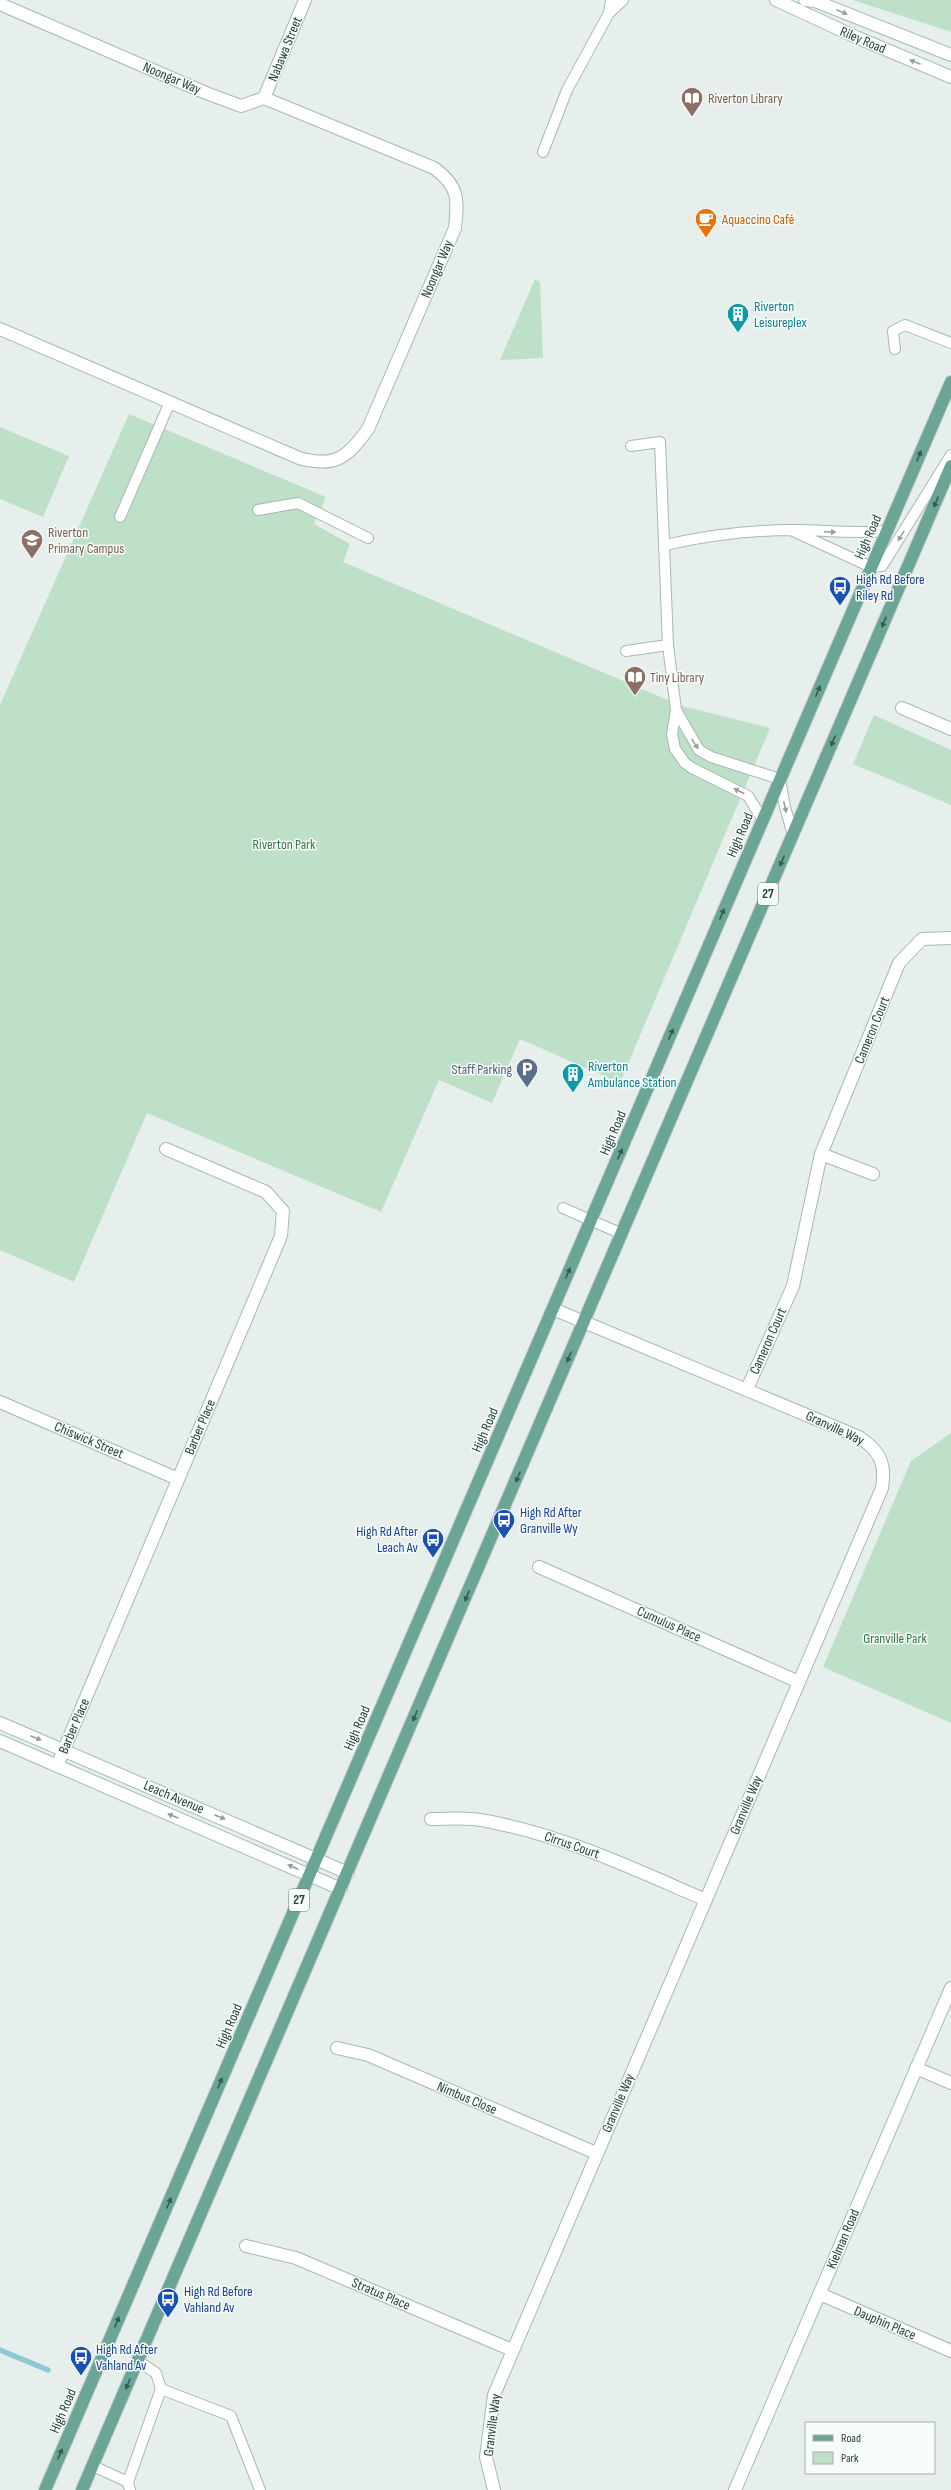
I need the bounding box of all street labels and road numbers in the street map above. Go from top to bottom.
street label: Nabawa Street [264,14,306,84]
street label: Riley Road [838,23,889,57]
street label: Noongar Way [140,58,204,98]
street label: Noongar Way [417,237,457,301]
street label: High Road [851,512,885,562]
street label: High Road [723,810,757,860]
road number: 27 [758,883,778,905]
street label: Cameron Court [851,994,893,1066]
street label: High Road [596,1108,630,1158]
street label: Cameron Court [746,1305,790,1377]
street label: Barber Place [181,1397,219,1457]
street label: High Road [468,1405,502,1455]
street label: Granville Way [803,1407,868,1449]
street label: Chiswick Street [52,1418,126,1462]
street label: Cumulus Place [634,1602,704,1646]
street label: Barber Place [55,1696,93,1756]
street label: High Road [340,1703,374,1753]
street label: Granville Way [726,1772,766,1837]
street label: Leach Avenue [141,1777,207,1817]
street label: Cirrus Court [542,1828,602,1862]
road number: 27 [289,1889,309,1911]
street label: High Road [212,2001,246,2051]
street label: Granville Way [598,2070,638,2135]
street label: Nimbus Close [434,2078,500,2118]
street label: Kielman Road [823,2206,863,2271]
street label: Stratus Place [349,2274,413,2314]
street label: Dauphin Place [851,2302,919,2344]
street label: High Road [46,2386,80,2436]
street label: Granville Way [480,2392,504,2457]

